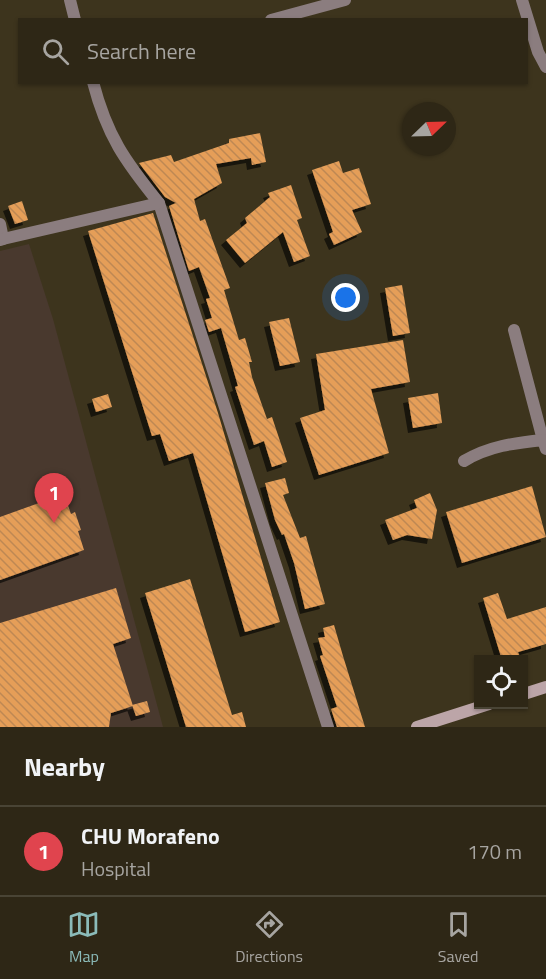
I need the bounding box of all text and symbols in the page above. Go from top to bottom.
search box [18,18,528,84]
text: Search here [87,34,196,68]
icon: search [39,35,72,68]
north arrow [402,102,456,156]
your location [331,283,360,312]
pin: 1 [34,474,74,523]
map controls [474,655,528,709]
button: locate [474,655,528,709]
text: Nearby [24,747,105,786]
text: CHU Morafeno [81,819,220,853]
text: 1 [38,836,49,867]
text: 170 m [467,836,522,867]
text: Hospital [81,853,151,884]
tab: Map [67,908,100,968]
tab: Directions [235,908,303,968]
tab: Saved [438,908,479,968]

